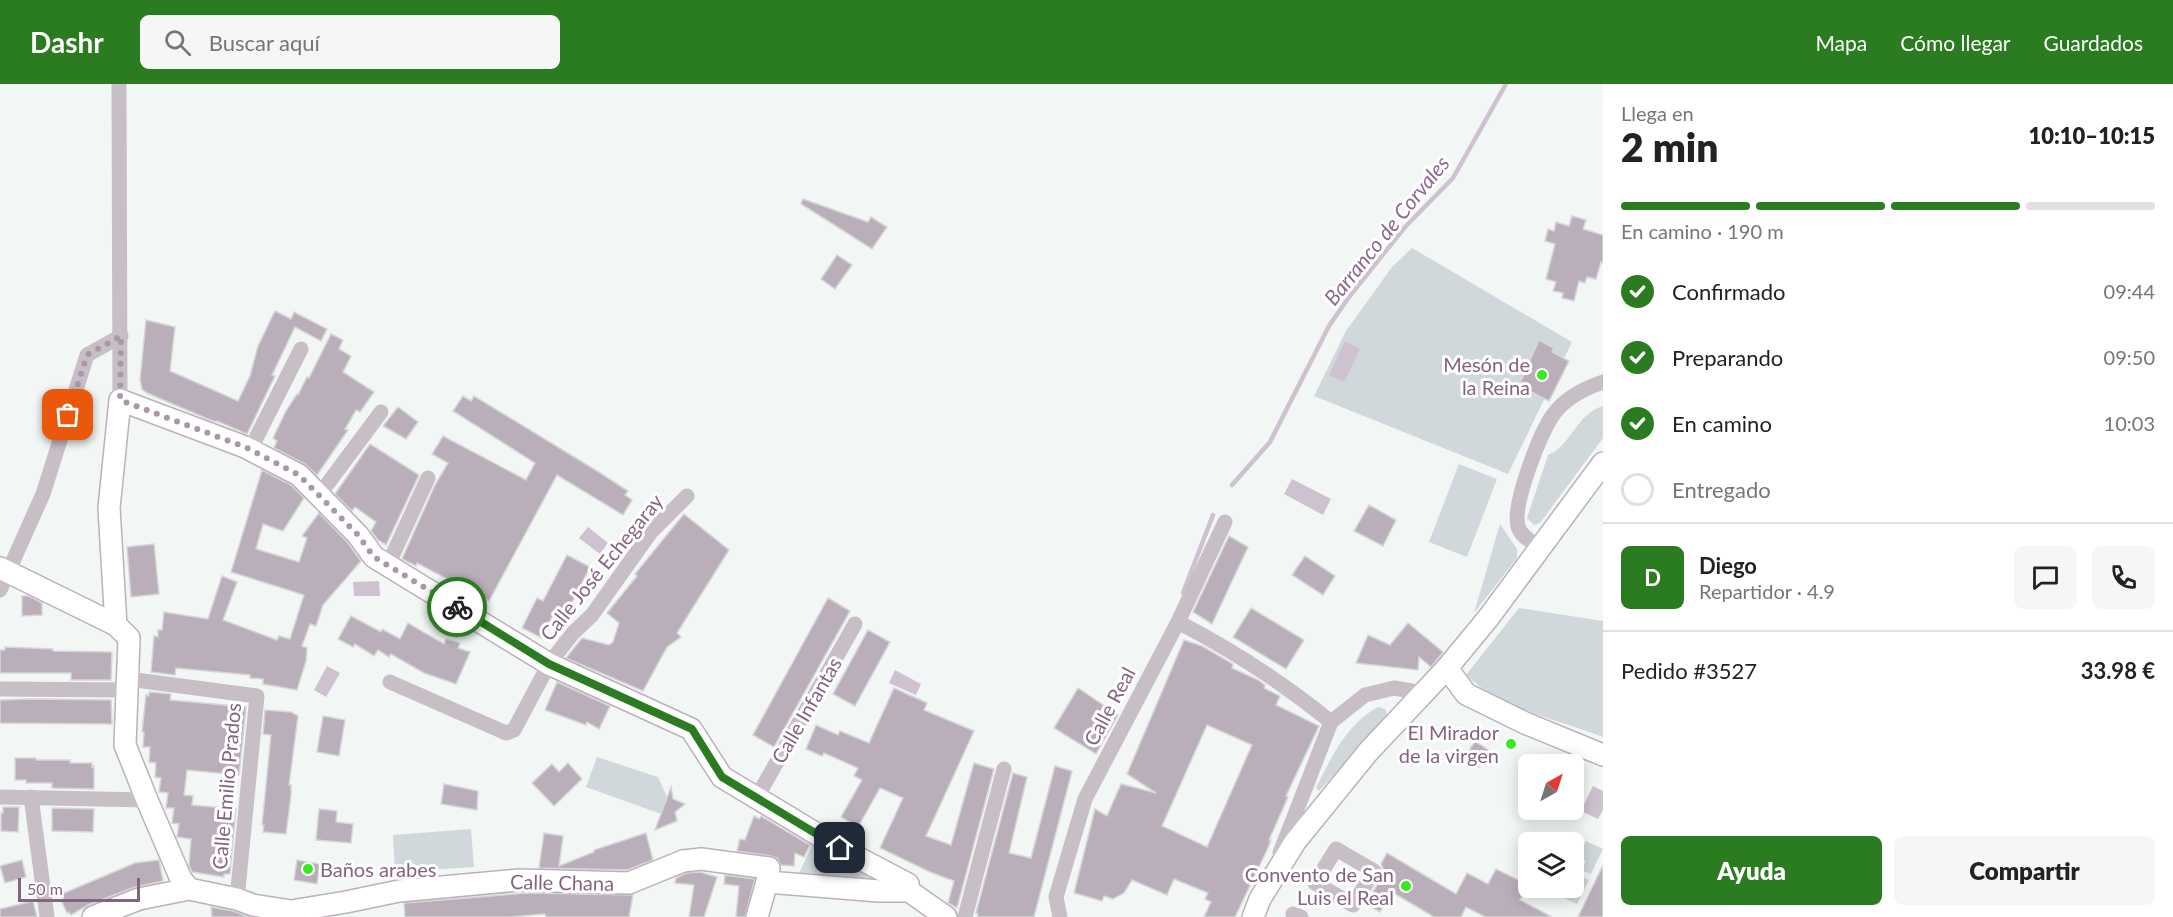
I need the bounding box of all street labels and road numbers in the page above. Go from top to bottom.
street label: Calle José Echegaray [535,488,668,645]
street label: Calle Infantas [766,653,846,767]
street label: Calle Real [1078,663,1140,749]
street label: Calle Emilio Prados [207,702,245,870]
street label: Calle Chana [510,869,614,895]

